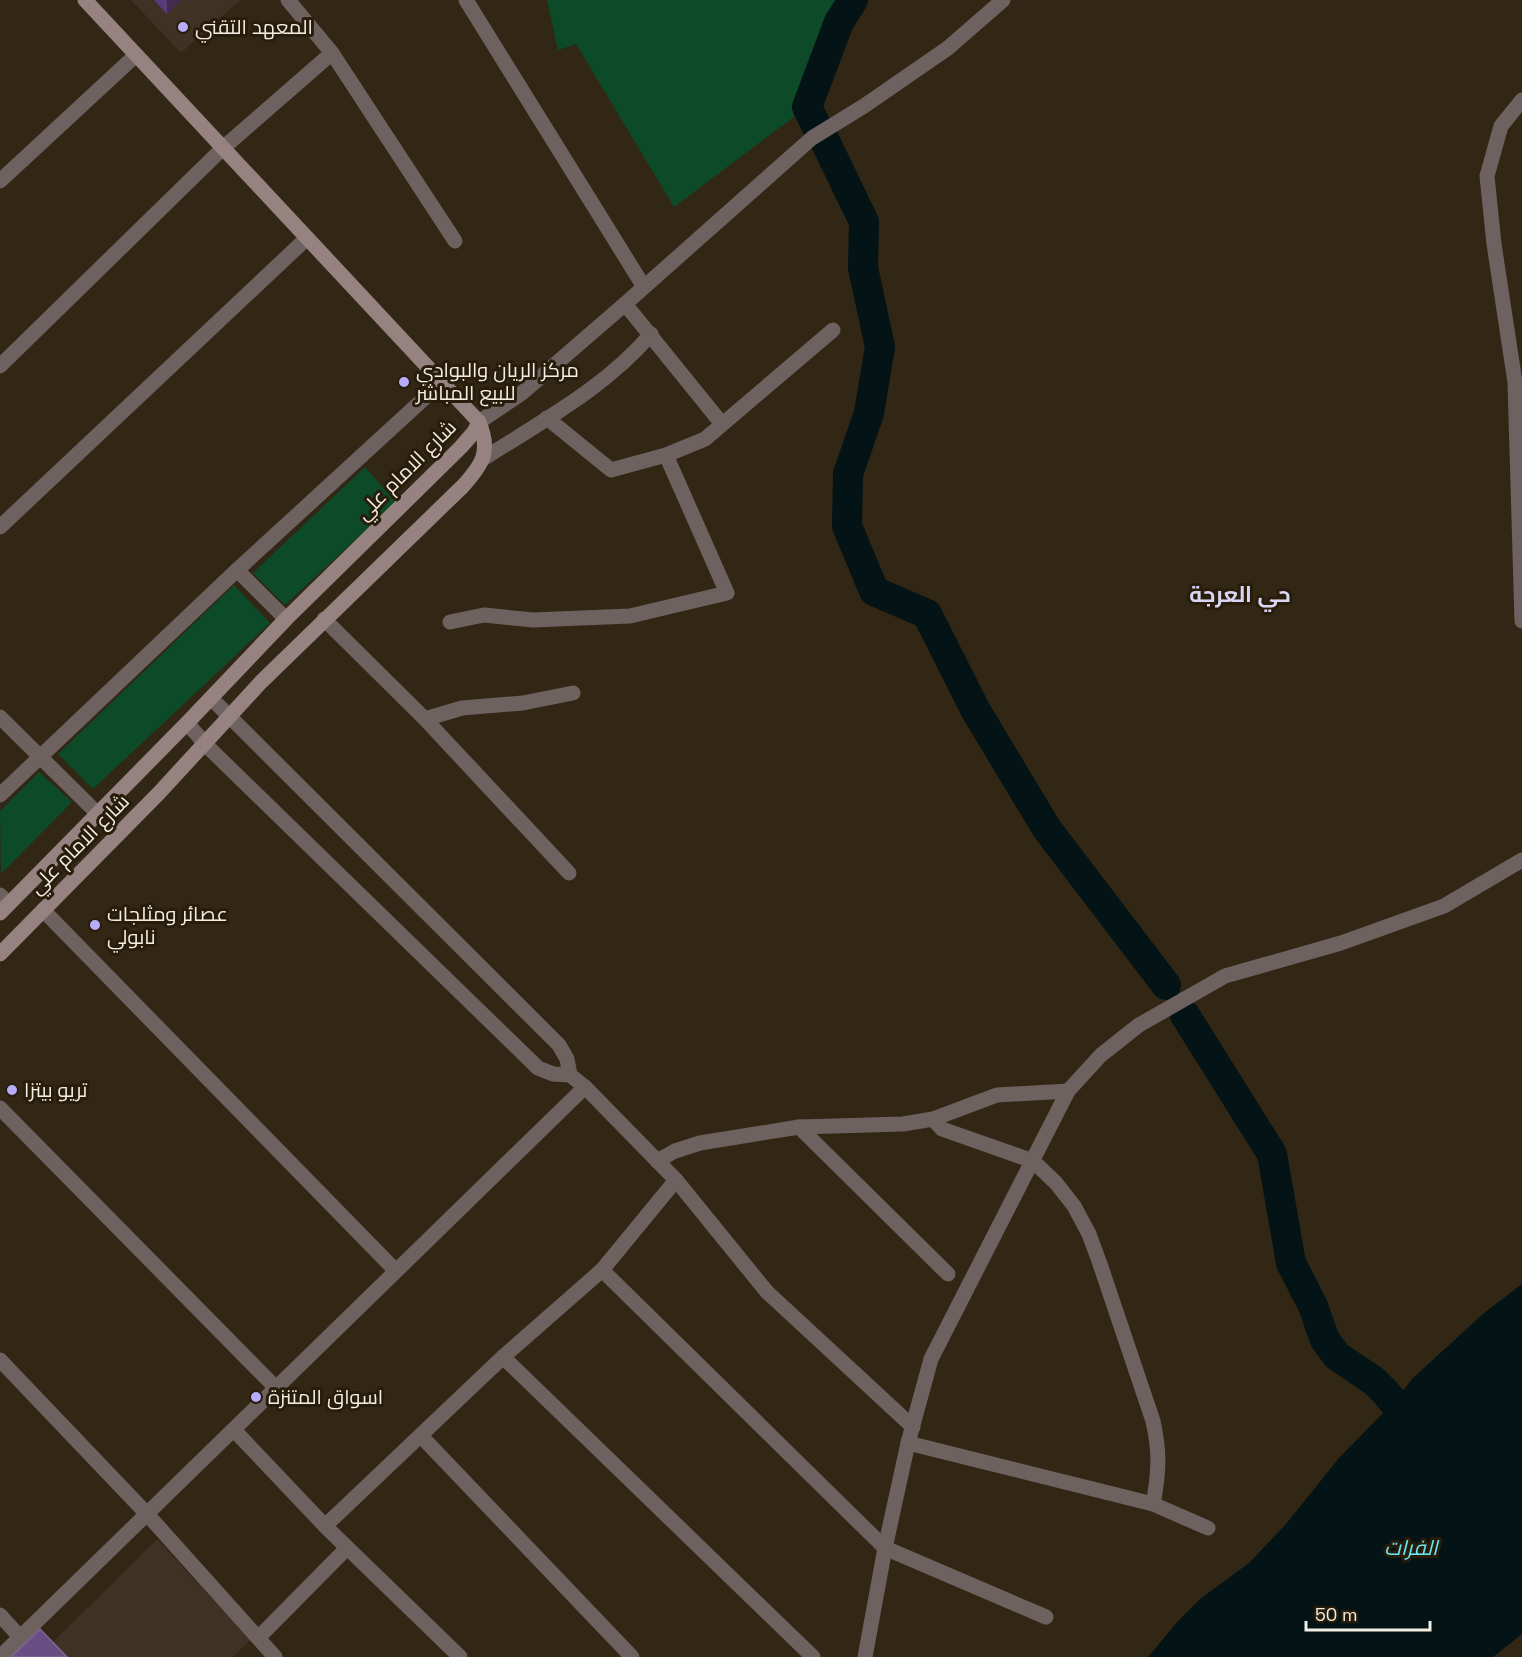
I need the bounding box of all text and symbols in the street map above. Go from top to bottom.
place label: المعهد التقني [195,14,313,43]
marker: المعهد التقني [176,20,190,34]
place label: مركز الريان والبوادي للبيع المباشر [415,357,579,407]
marker: مركز الريان والبوادي للبيع المباشر [397,375,411,389]
street label: شارع الامام علي [350,414,464,528]
district label: حي العرجة [1189,580,1291,612]
street label: شارع الامام علي [23,788,137,902]
place label: عصائر ومثلجات نابولي [107,901,228,953]
marker: عصائر ومثلجات نابولي [88,918,102,932]
place label: تريو بيتزا [24,1077,88,1103]
marker: تريو بيتزا [5,1083,19,1097]
place label: اسواق المتنزة [268,1384,383,1410]
marker: اسواق المتنزة [249,1390,263,1404]
water label: الفرات [1384,1534,1440,1561]
scale bar [1306,1594,1430,1632]
text: 50 m [1315,1603,1357,1626]

